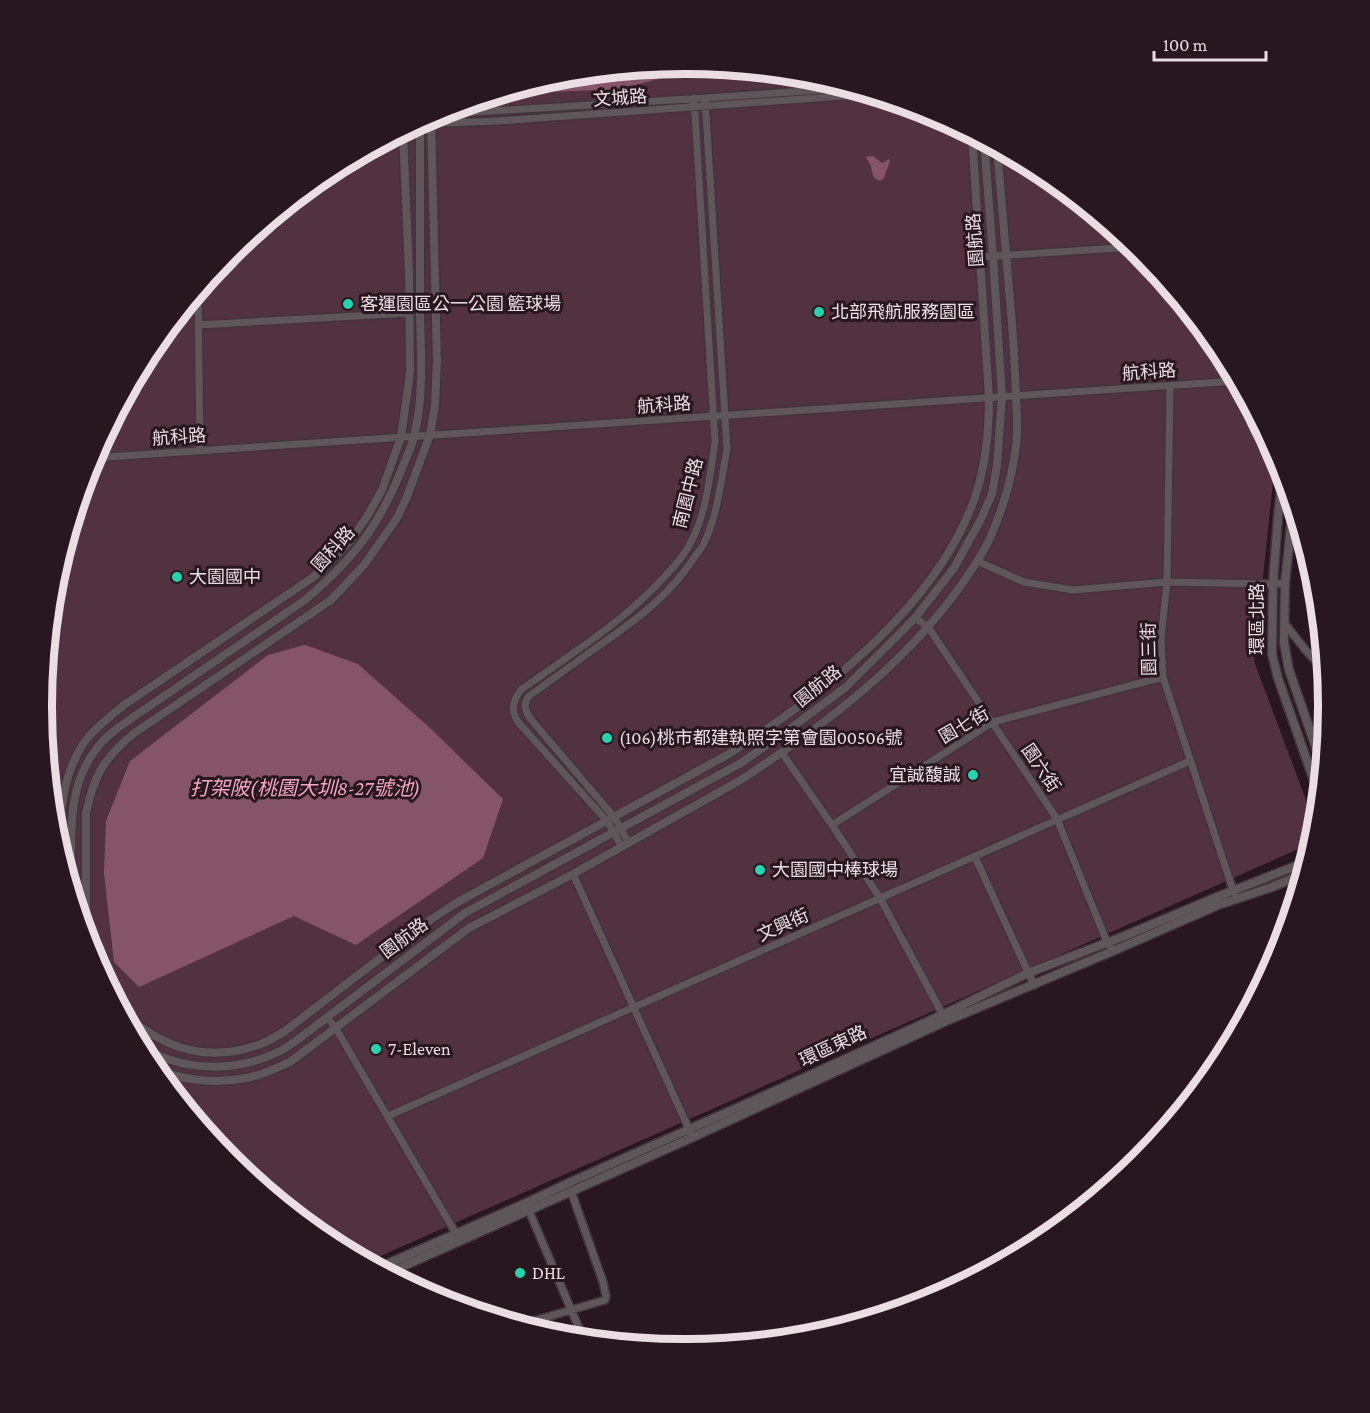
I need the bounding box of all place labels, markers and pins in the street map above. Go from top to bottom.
place label: 客運園區公一公園 籃球場 [360,294,561,314]
marker: 客運園區公一公園 籃球場 [341,297,355,311]
place label: 北部飛航服務園區 [831,302,975,322]
marker: 北部飛航服務園區 [812,305,826,319]
place label: 大園國中 [189,567,261,587]
marker: 大園國中 [170,570,184,584]
place label: (106)桃市都建執照字第會園00506號 [619,728,903,749]
marker: (106)桃市都建執照字第會園00506號 [600,731,614,745]
place label: 宜誠馥誠 [889,765,961,785]
marker: 宜誠馥誠 [966,768,980,782]
place label: 大園國中棒球場 [772,860,898,880]
marker: 大園國中棒球場 [753,863,767,877]
place label: 7-Eleven [388,1039,451,1059]
marker: 7-Eleven [369,1042,383,1056]
place label: DHL [532,1263,565,1283]
marker: DHL [513,1266,527,1280]

